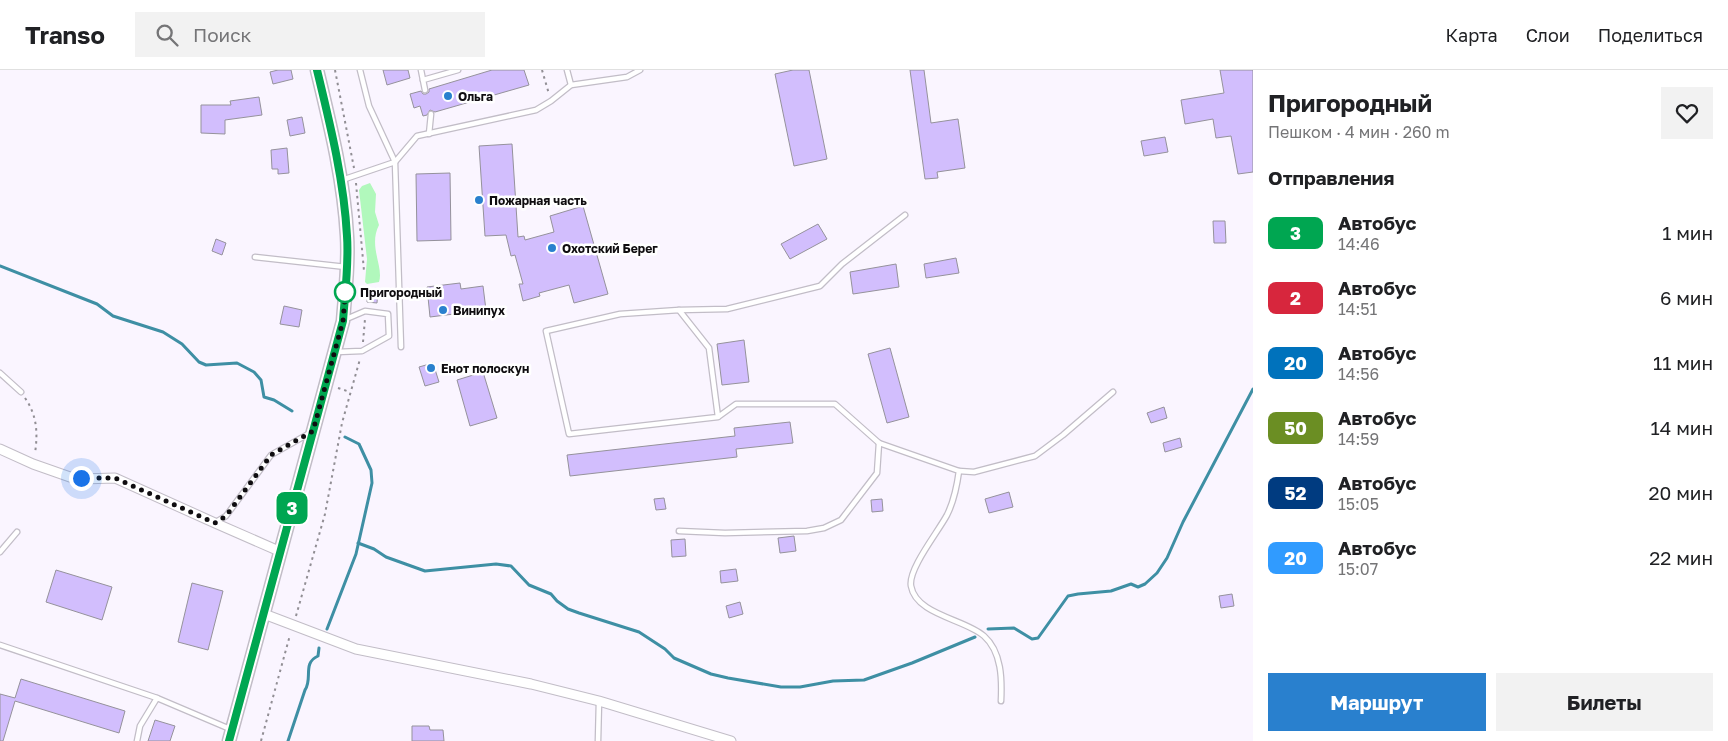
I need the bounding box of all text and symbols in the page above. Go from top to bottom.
search box [135,12,485,57]
text: Transo [25,20,105,49]
icon: search [153,21,181,49]
text: Поиск [193,23,251,46]
text: Карта [1446,24,1498,46]
text: Слои [1526,24,1570,46]
text: Поделиться [1598,24,1703,46]
button: heart [1661,87,1713,139]
text: Пригородный [1268,88,1432,117]
place label: Ольга [458,89,493,104]
marker: Ольга [442,90,454,102]
text: Пешком · 4 мин · 260 m [1268,122,1450,142]
text: Отправления [1268,166,1394,189]
place label: Пожарная часть [489,193,587,208]
marker: Пожарная часть [473,194,485,206]
text: Автобус [1338,211,1416,234]
text: 1 мин [1662,221,1713,244]
text: 3 [1290,222,1301,244]
text: 14:46 [1338,234,1380,254]
place label: Охотский Берег [562,241,658,256]
marker: Охотский Берег [546,242,558,254]
text: Автобус [1338,276,1416,299]
marker: Пригородный [334,281,356,303]
place label: Пригородный [360,285,442,300]
text: 6 мин [1660,286,1713,309]
text: 2 [1290,287,1301,309]
text: 14:51 [1338,299,1377,319]
place label: Винипух [453,303,505,318]
marker: Винипух [437,304,449,316]
text: Автобус [1338,341,1416,364]
text: 11 мин [1653,351,1713,374]
text: 20 [1284,352,1307,374]
place label: Енот полоскун [441,361,529,376]
marker: Енот полоскун [425,362,437,374]
text: 14:56 [1338,364,1379,384]
text: Автобус [1338,406,1416,429]
text: 14 мин [1651,416,1713,439]
text: 50 [1284,417,1307,439]
text: 14:59 [1338,429,1379,449]
your location [69,466,94,491]
text: Автобус [1338,471,1416,494]
text: 20 мин [1649,481,1713,504]
text: 52 [1285,482,1306,504]
line badge: 3 [276,492,308,524]
text: 15:05 [1338,494,1379,514]
text: 3 [287,497,297,519]
text: Автобус [1338,536,1416,559]
text: 22 мин [1649,546,1713,569]
text: 20 [1284,547,1307,569]
text: 15:07 [1338,559,1378,579]
button: Маршрут [1268,673,1486,731]
button: Билеты [1496,673,1713,731]

